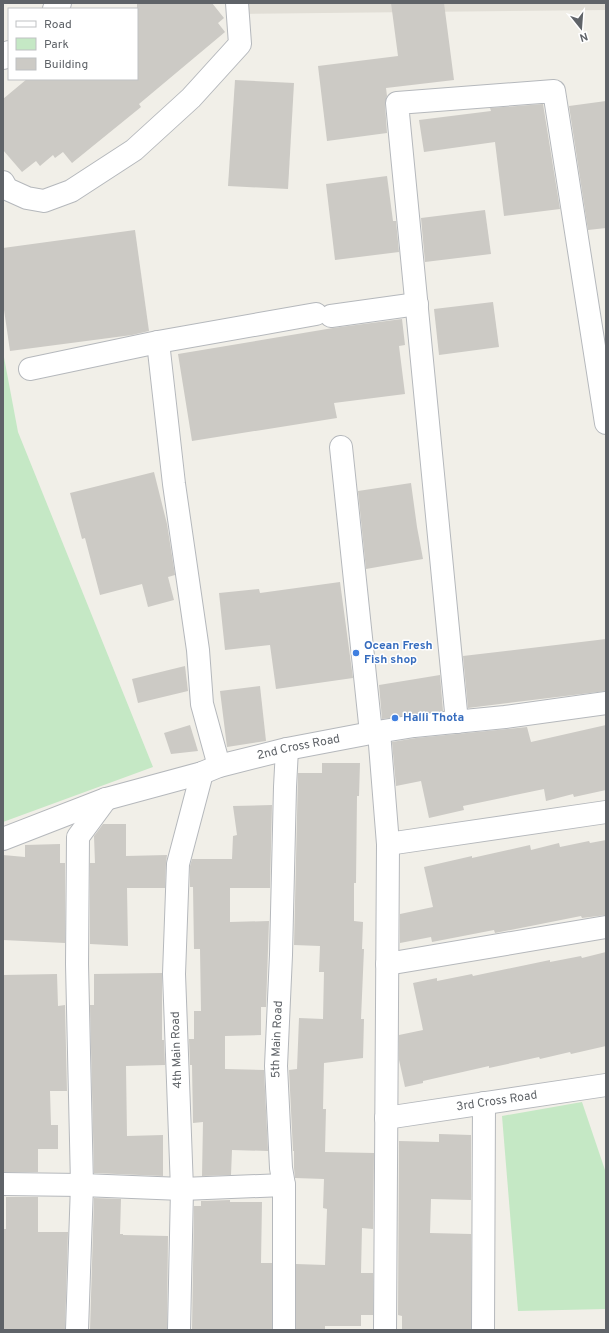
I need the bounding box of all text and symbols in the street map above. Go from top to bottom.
legend [8,8,138,80]
north arrow [561,8,601,48]
text: Road [44,17,72,33]
text: N [578,29,589,44]
text: Park [44,37,69,53]
text: Building [44,57,88,73]
place label: Ocean Fresh Fish shop [364,638,433,668]
marker: Ocean Fresh Fish shop [351,648,361,658]
place label: Halli Thota [403,710,464,726]
marker: Halli Thota [390,713,400,723]
street label: 2nd Cross Road [255,731,341,764]
street label: 5th Main Road [268,1000,287,1078]
street label: 4th Main Road [168,1011,186,1089]
street label: 3rd Cross Road [455,1087,538,1115]

